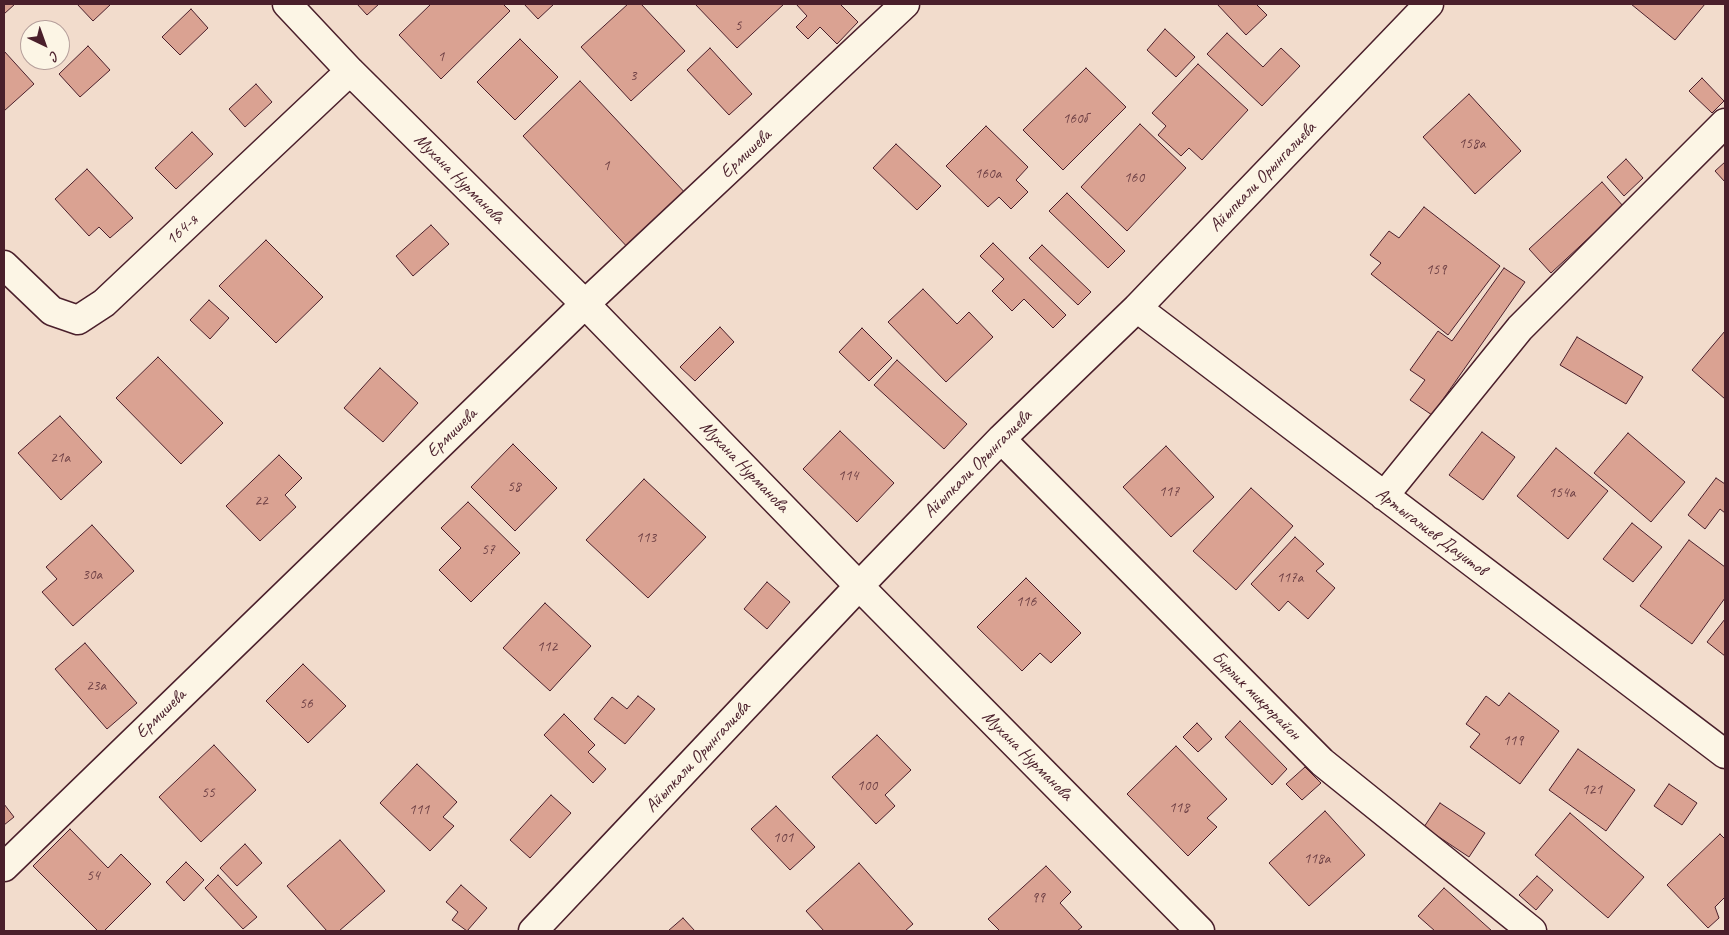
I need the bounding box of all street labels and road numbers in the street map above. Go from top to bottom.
street label: Айыпкали Орынгалиева [1205,118,1321,236]
street label: Ермишева [716,125,776,183]
street label: Мухана Нурманова [409,129,509,229]
street label: 164-я [161,210,203,250]
street label: Ермишева [422,404,482,462]
street label: Айыпкали Орынгалиева [919,405,1037,523]
street label: Мухана Нурманова [695,417,793,517]
street label: Артыгалиев Дауитов [1371,483,1491,581]
street label: Бирлик микрорайон [1207,647,1305,745]
street label: Ермишева [131,685,191,743]
street label: Айыпкали Орынгалиева [641,697,755,817]
street label: Мухана Нурманова [977,706,1077,806]

